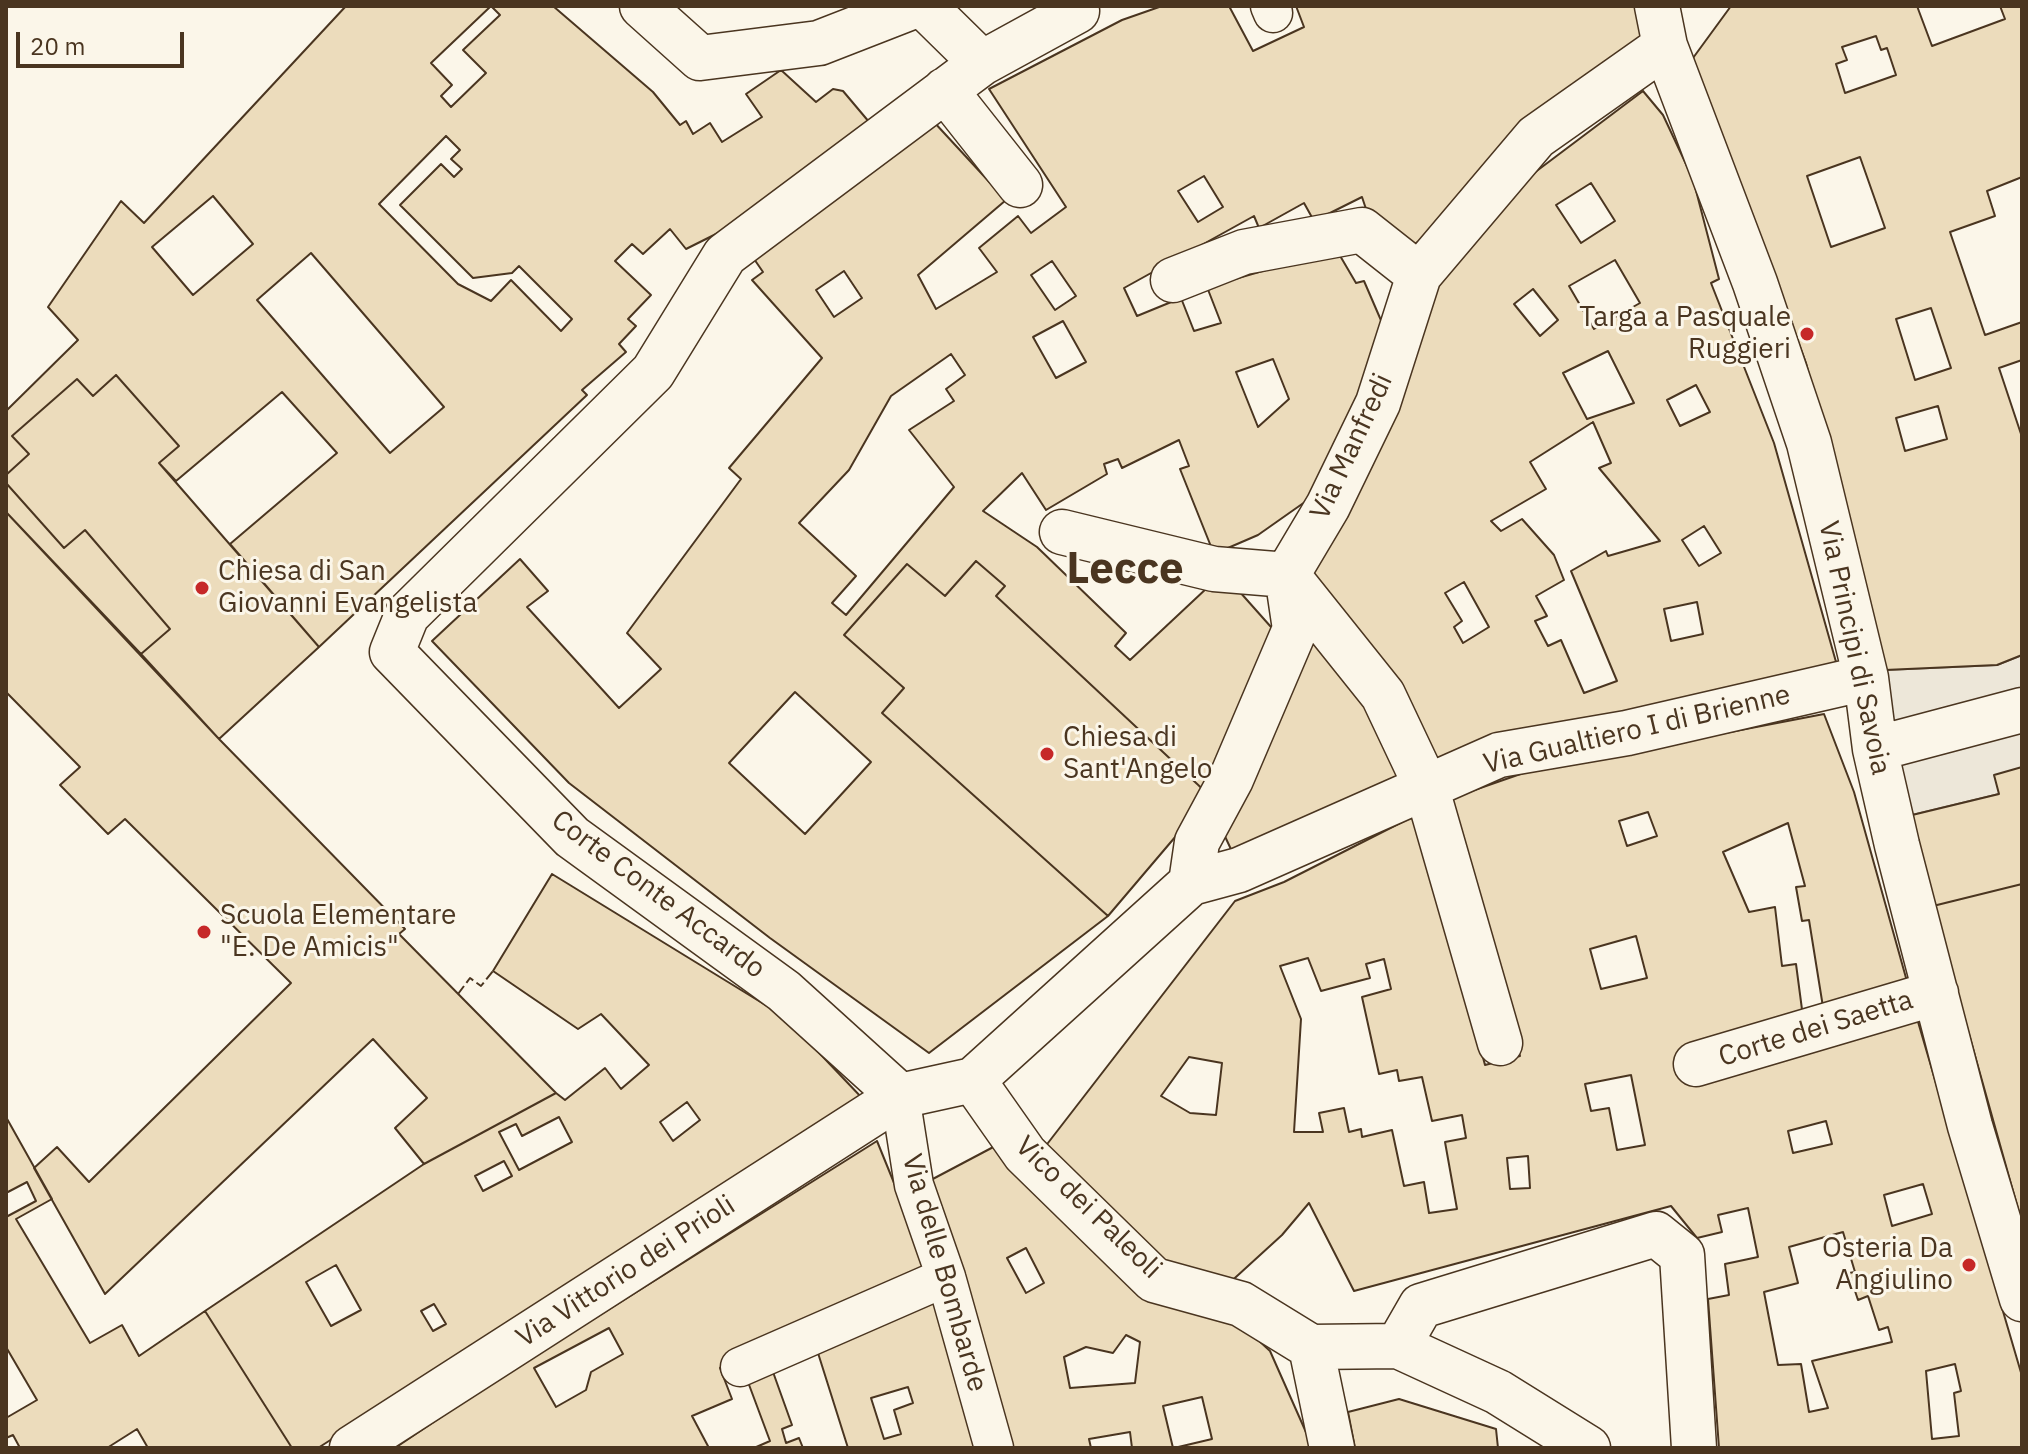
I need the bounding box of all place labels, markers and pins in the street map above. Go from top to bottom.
place label: Targa a Pasquale Ruggieri [1579,301,1791,367]
marker: Targa a Pasquale Ruggieri [1798,325,1816,343]
place label: Chiesa di San Giovanni Evangelista [218,555,477,621]
marker: Chiesa di San Giovanni Evangelista [193,579,211,597]
place label: Chiesa di Sant'Angelo [1063,721,1212,787]
marker: Chiesa di Sant'Angelo [1038,745,1056,763]
place label: Scuola Elementare "E. De Amicis" [220,899,456,965]
marker: Scuola Elementare "E. De Amicis" [195,923,213,941]
place label: Osteria Da Angiulino [1822,1232,1953,1298]
marker: Osteria Da Angiulino [1960,1256,1978,1274]

